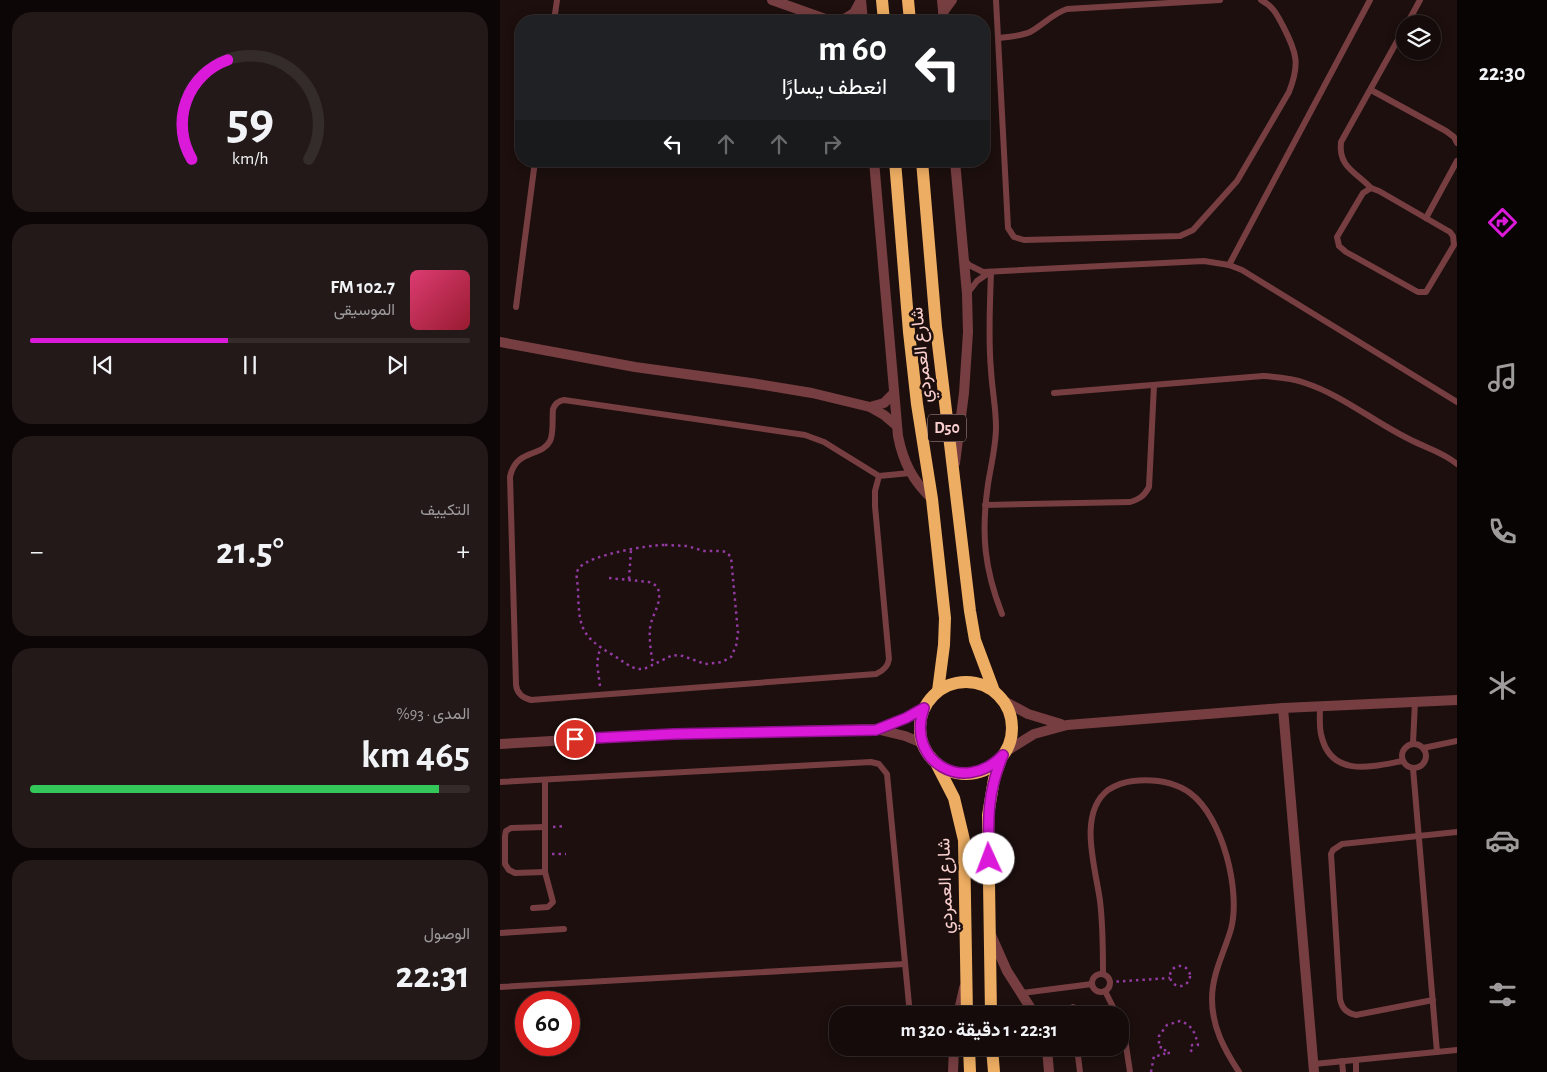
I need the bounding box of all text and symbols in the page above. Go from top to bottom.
map controls [1396,15,1441,60]
button: layers [1396,15,1441,60]
text: 60 m [818,32,887,67]
icon: left [905,35,970,100]
text: 22:30 [1479,62,1525,84]
text: انعطف يسارًا [782,76,887,98]
text: 59 [226,96,274,148]
icon: left [659,130,687,158]
icon: ahead [712,130,740,158]
icon: ahead [765,130,793,158]
icon: right [818,130,846,158]
text: km/h [232,150,268,168]
icon: directions [1485,205,1520,240]
text: 102.7 FM [330,278,395,297]
text: الموسيقى [334,302,395,318]
street label: شارع العمردي [908,306,941,404]
icon: previous [89,351,117,379]
icon: pause [236,351,264,379]
icon: next [383,351,411,379]
icon: music [1485,360,1520,395]
road number: D50 [928,414,966,442]
text: التكييف [420,502,470,518]
icon: phone [1485,514,1520,549]
text: 21.5° [216,533,284,571]
text: − [30,538,43,566]
text: + [457,538,470,566]
icon: climate [1485,668,1520,703]
text: المدى · 93% [396,706,470,722]
pin [554,718,596,760]
icon: arrive [561,725,589,753]
text: 465 km [361,737,470,775]
icon: car [1485,823,1520,858]
position arrow [962,832,1014,884]
street label: شارع العمردي [935,838,962,934]
text: الوصول [424,926,470,942]
text: 22:31 [395,957,470,995]
icon: filters [1485,977,1520,1012]
speed limit sign: 60 [515,991,580,1056]
text: 22:31 · 1 دقيقة · 320 m [900,1021,1058,1040]

